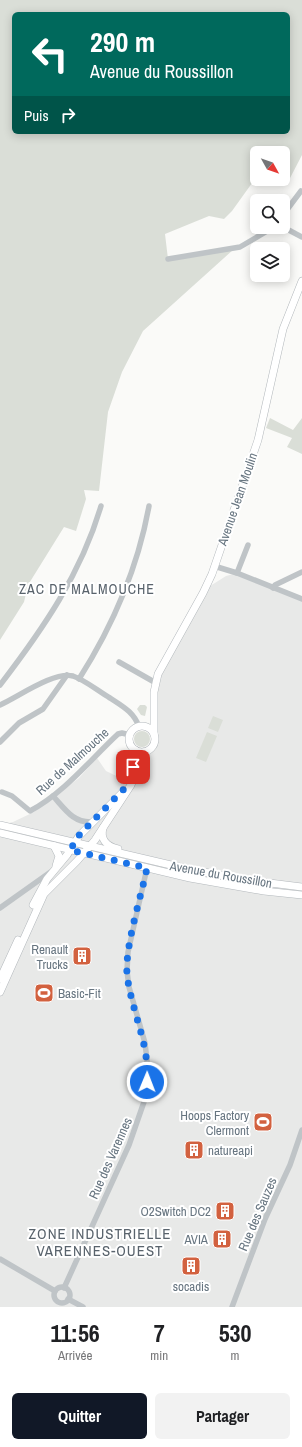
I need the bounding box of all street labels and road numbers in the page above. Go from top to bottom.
street label: Avenue Jean Moulin [213,450,261,549]
street label: Rue de Malmouche [32,724,112,799]
street label: Avenue du Roussillon [167,857,273,892]
street label: Rue des Varennes [85,1115,136,1202]
street label: Rue des Sauzes [234,1175,281,1254]

